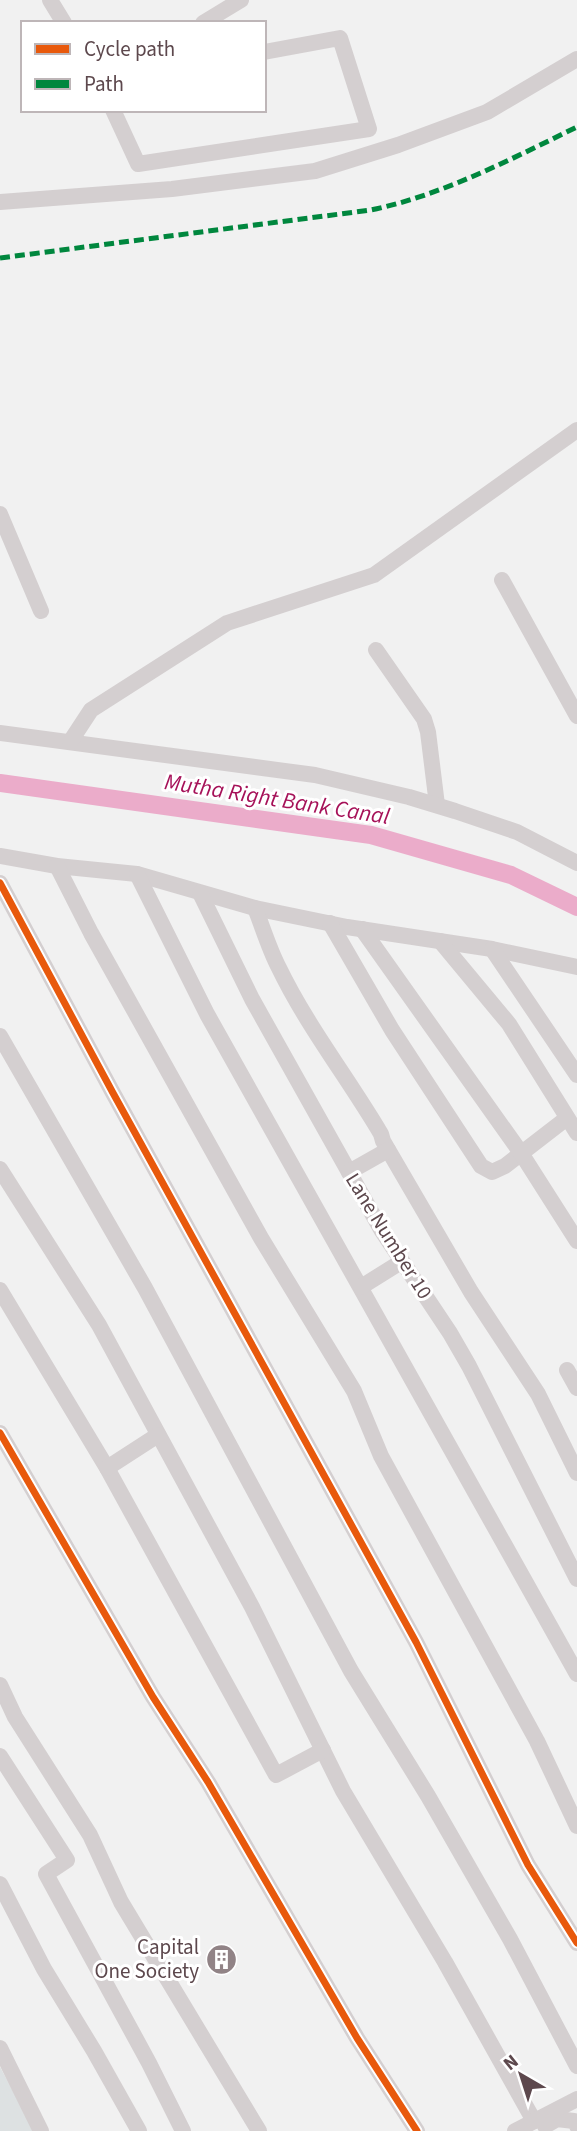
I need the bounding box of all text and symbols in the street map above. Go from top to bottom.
legend [21,21,266,112]
text: Cycle path [84,34,175,64]
text: Path [84,69,124,99]
water label: Mutha Right Bank Canal [162,765,392,833]
street label: Lane Number 10 [338,1167,440,1305]
place label: Capital One Society [95,1932,199,1986]
building icon: Capital One Society [205,1942,239,1976]
north arrow [486,2040,556,2110]
text: N [498,2048,525,2077]

